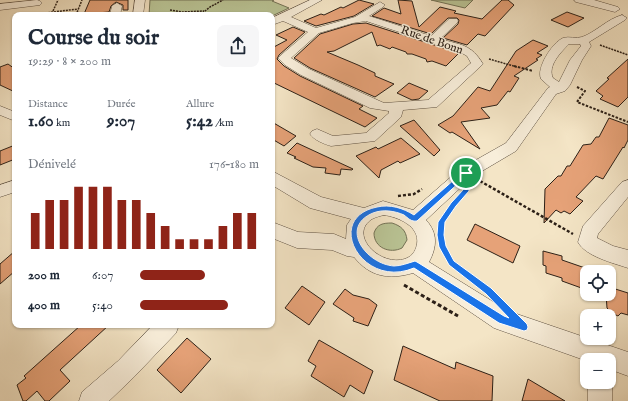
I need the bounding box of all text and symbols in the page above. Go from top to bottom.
street label: Rue de Bonn [399,22,466,58]
text: Course du soir [28,24,159,52]
button: share [217,25,259,67]
text: 19:29 · 8 × 200 m [28,53,111,70]
text: Distance [28,97,68,111]
text: Durée [107,97,136,111]
text: Allure [186,97,214,111]
text: 1.60 [28,111,54,132]
text: 9:07 [107,111,135,132]
text: 5:42 [186,111,213,132]
text: km [54,116,70,130]
text: /km [213,116,234,130]
text: Dénivelé [28,156,76,173]
text: 176–180 m [209,156,259,173]
pin [449,156,483,190]
icon: arrive [455,162,477,184]
map controls [580,265,616,389]
button: locate [580,265,616,301]
text: 200 m [28,267,60,284]
text: 6:07 [92,267,113,284]
text: 400 m [28,297,60,314]
text: 5:40 [92,297,113,314]
button: + [580,309,616,345]
button: − [580,353,616,389]

